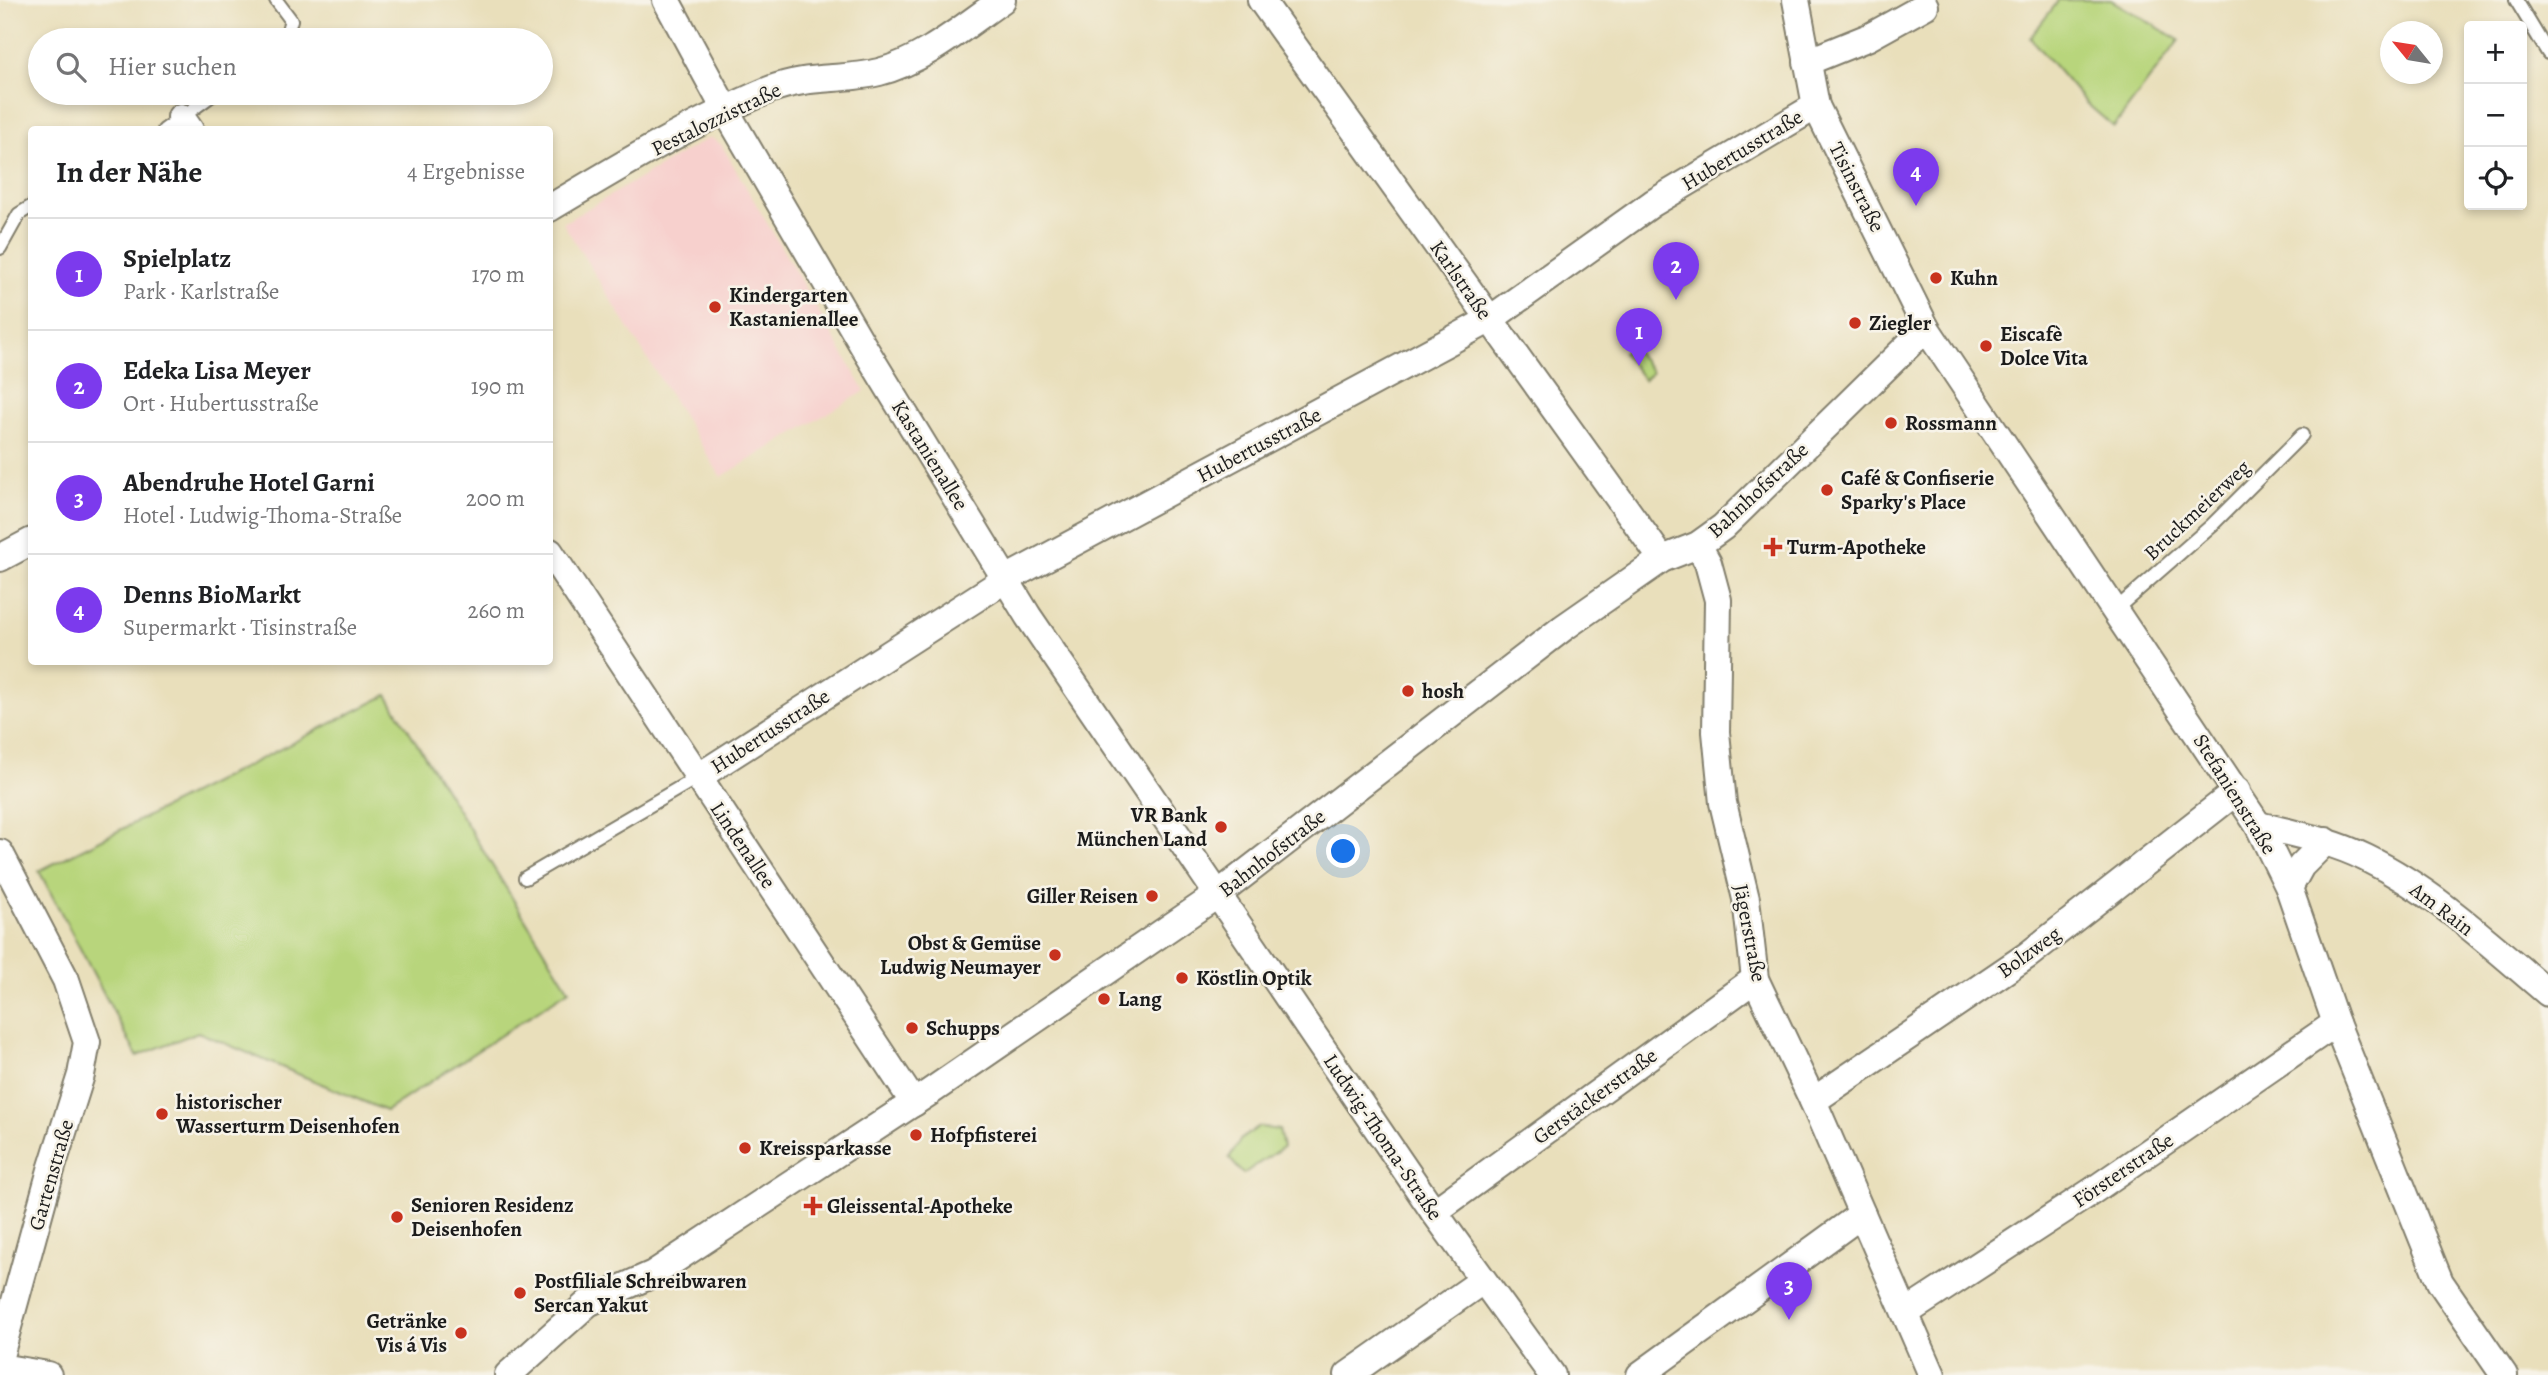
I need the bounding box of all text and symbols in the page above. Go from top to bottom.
north arrow [2380,21,2443,84]
map controls [2464,21,2527,210]
button: + [2464,21,2527,84]
search box [28,28,553,105]
icon: search [52,48,90,86]
text: Hier suchen [108,49,237,84]
street label: Pestalozzistraße [647,76,785,162]
button: − [2464,84,2527,147]
street label: Hubertusstraße [1676,103,1808,197]
street label: Tisinstraße [1822,137,1892,237]
button: locate [2464,147,2527,210]
pin: 4 [1893,148,1939,206]
text: In der Nähe [56,152,202,192]
text: 4 Ergebnisse [407,156,525,187]
street label: Karlstraße [1424,235,1498,325]
text: Spielplatz [123,241,231,276]
pin: 2 [1653,242,1699,300]
text: 1 [75,259,83,290]
text: 170 m [472,259,525,290]
place label: Kuhn [1950,264,1998,292]
marker: Kuhn [1928,270,1944,286]
text: Park · Karlstraße [123,276,279,307]
place label: Kindergarten Kastanienallee [729,281,859,333]
marker: Kindergarten Kastanienallee [707,299,723,315]
pin: 1 [1616,308,1662,366]
place label: Ziegler [1869,309,1932,337]
marker: Ziegler [1847,315,1863,331]
place label: Eiscafè Dolce Vita [2000,320,2089,372]
marker: Eiscafè Dolce Vita [1978,338,1994,354]
text: Edeka Lisa Meyer [123,353,311,388]
text: 2 [73,371,85,402]
text: 190 m [471,371,525,402]
text: Ort · Hubertusstraße [123,388,319,419]
street label: Kastanienallee [885,395,975,515]
street label: Hubertusstraße [1192,401,1326,489]
place label: Rossmann [1905,409,1997,437]
marker: Rossmann [1883,415,1899,431]
street label: Bahnhofstraße [1701,436,1815,544]
street label: Bruckmeierweg [2138,453,2257,567]
place label: Café & Confiserie Sparky's Place [1841,464,1994,516]
text: Abendruhe Hotel Garni [123,465,375,500]
marker: Café & Confiserie Sparky's Place [1819,482,1835,498]
text: 3 [74,483,84,514]
text: 200 m [466,483,525,514]
text: Hotel · Ludwig-Thoma-Straße [123,500,402,531]
place label: Turm-Apotheke [1787,533,1926,561]
marker: Turm-Apotheke [1765,539,1781,555]
text: Denns BioMarkt [123,577,301,612]
text: 4 [74,595,84,626]
text: 260 m [467,595,525,626]
text: Supermarkt · Tisinstraße [123,612,357,643]
place label: hosh [1422,677,1464,705]
street label: Hubertusstraße [705,682,835,780]
marker: hosh [1400,683,1416,699]
street label: Stefanienstraße [2187,728,2283,860]
street label: Lindenallee [704,796,782,894]
place label: VR Bank München Land [1077,801,1208,853]
street label: Bahnhofstraße [1213,802,1331,904]
marker: VR Bank München Land [1213,819,1229,835]
your location [1326,834,1360,868]
street label: Am Rain [2404,875,2480,942]
place label: Giller Reisen [1027,882,1138,910]
street label: Jägerstraße [1727,882,1773,984]
marker: Giller Reisen [1144,888,1160,904]
street label: Bolzweg [1992,919,2067,984]
place label: Obst & Gemüse Ludwig Neumayer [880,929,1041,981]
marker: Obst & Gemüse Ludwig Neumayer [1047,947,1063,963]
place label: Köstlin Optik [1196,964,1312,992]
marker: Köstlin Optik [1174,970,1190,986]
place label: Lang [1118,985,1162,1013]
marker: Lang [1096,991,1112,1007]
place label: Schupps [926,1014,1000,1042]
marker: Schupps [904,1020,920,1036]
street label: Gerstäckerstraße [1527,1041,1663,1151]
street label: Ludwig-Thoma-Straße [1317,1048,1449,1226]
place label: historischer Wasserturm Deisenhofen [175,1088,400,1140]
marker: historischer Wasserturm Deisenhofen [154,1106,170,1122]
street label: Gartenstraße [22,1116,80,1234]
place label: Hofpfisterei [930,1121,1037,1149]
street label: Försterstraße [2067,1126,2179,1214]
marker: Hofpfisterei [908,1127,924,1143]
place label: Kreissparkasse [759,1134,892,1162]
marker: Kreissparkasse [737,1140,753,1156]
place label: Senioren Residenz Deisenhofen [411,1191,574,1243]
place label: Gleissental-Apotheke [827,1192,1013,1220]
marker: Gleissental-Apotheke [805,1198,821,1214]
marker: Senioren Residenz Deisenhofen [389,1209,405,1225]
pin: 3 [1766,1262,1812,1320]
place label: Postfiliale Schreibwaren Sercan Yakut [534,1267,747,1319]
marker: Postfiliale Schreibwaren Sercan Yakut [512,1285,528,1301]
place label: Getränke Vis á Vis [366,1307,447,1359]
marker: Getränke Vis á Vis [453,1325,469,1341]

